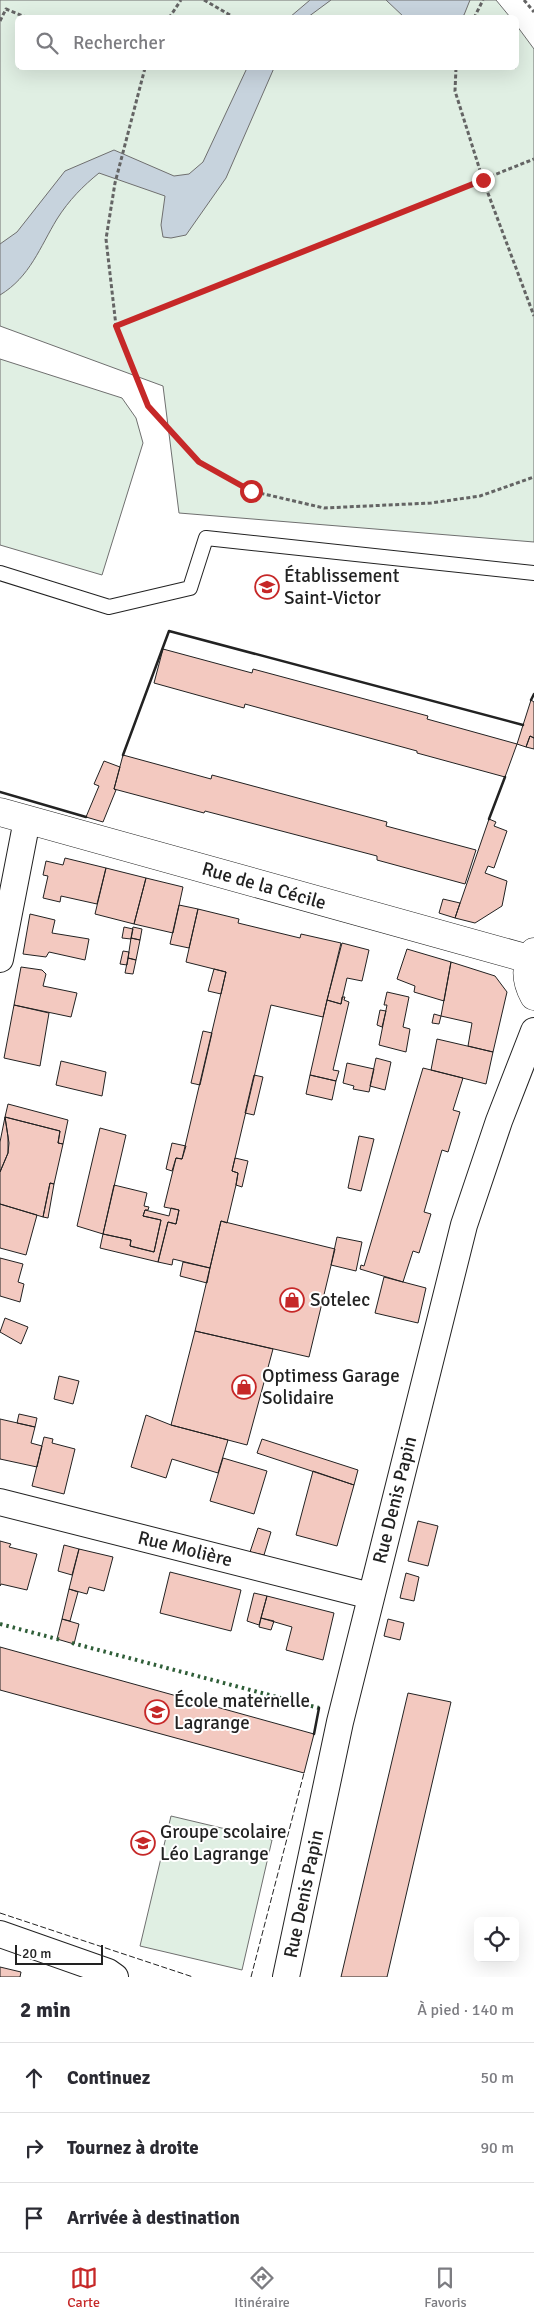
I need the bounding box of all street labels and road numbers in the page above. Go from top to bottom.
street label: Rue de la Cécile [199,857,329,915]
street label: Rue Denis Papin [368,1434,422,1566]
street label: Rue Molière [135,1526,235,1572]
street label: Rue Denis Papin [279,1828,329,1960]

